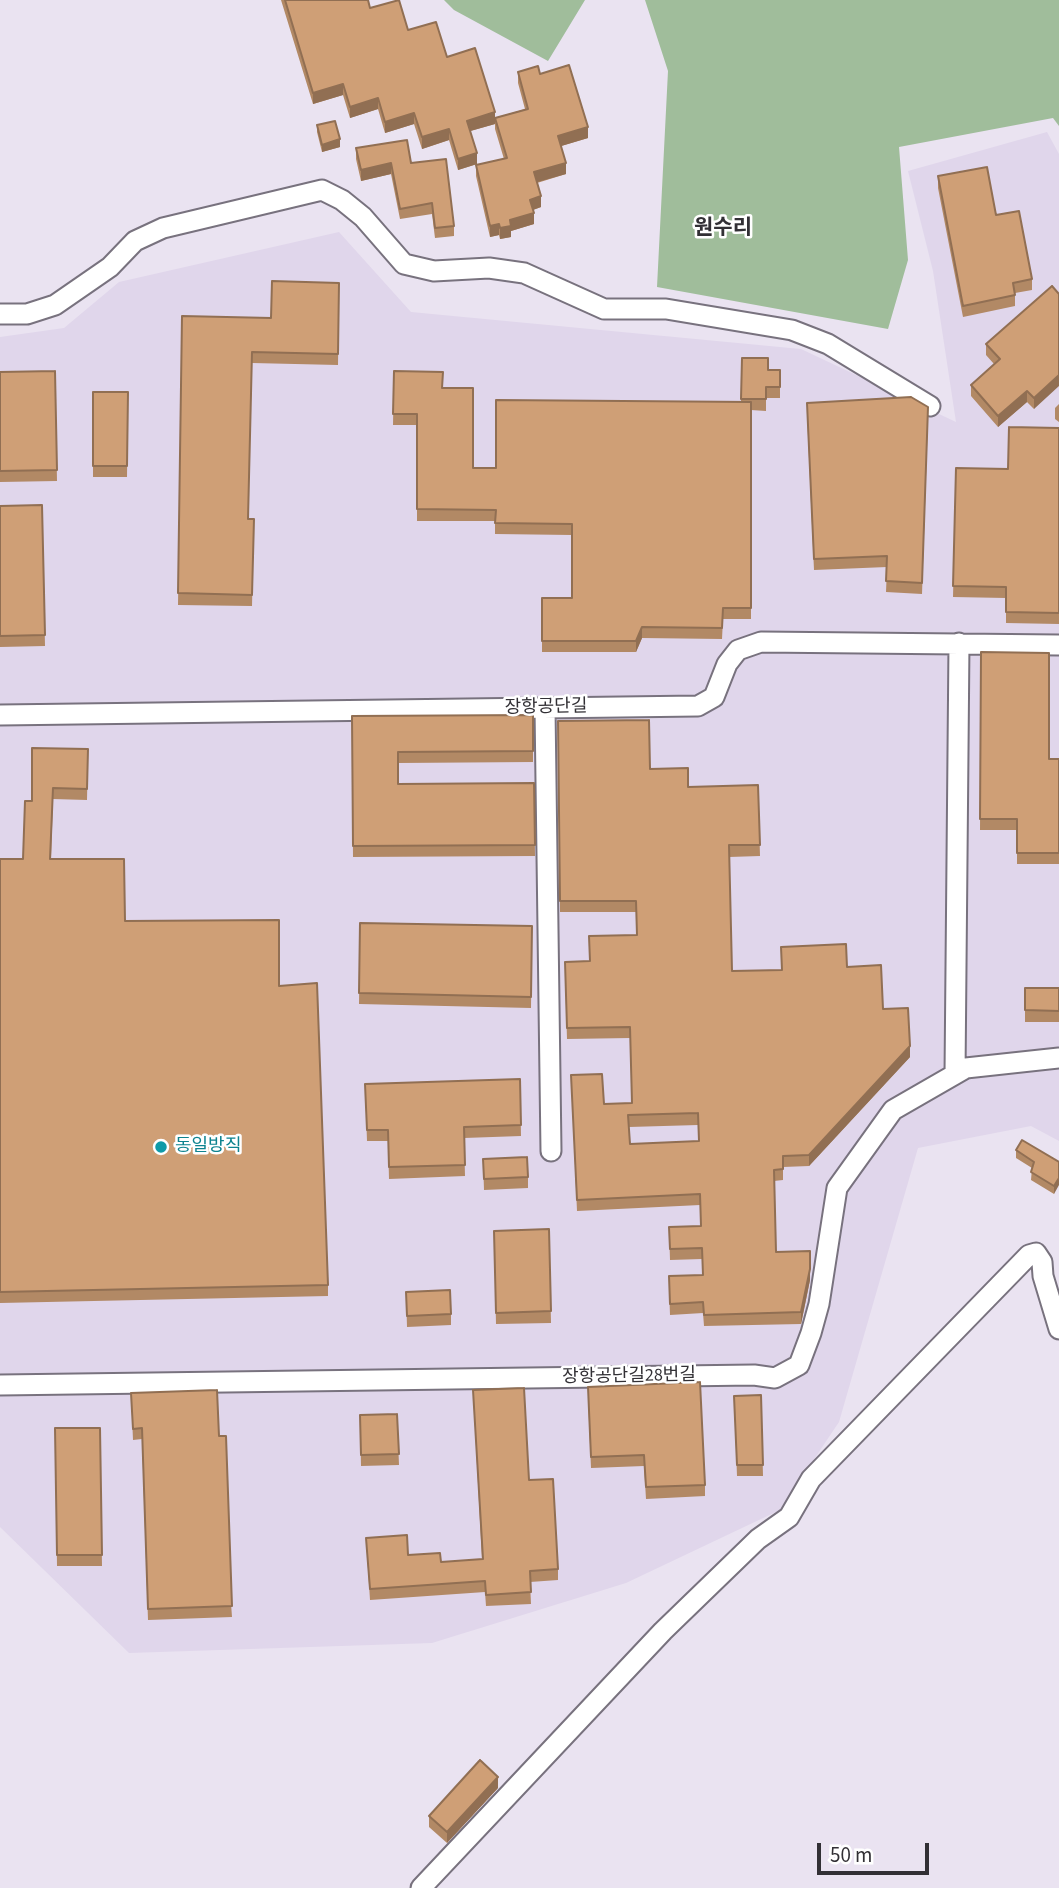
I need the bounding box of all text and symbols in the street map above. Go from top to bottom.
district label: 원수리 [694,216,752,242]
street label: 장항공단길 [504,696,588,720]
place label: 동일방직 [175,1136,241,1158]
marker: 동일방직 [153,1139,169,1155]
street label: 장항공단길28번길 [562,1365,696,1389]
scale bar [821,1828,933,1872]
text: 50 m [830,1840,872,1870]

